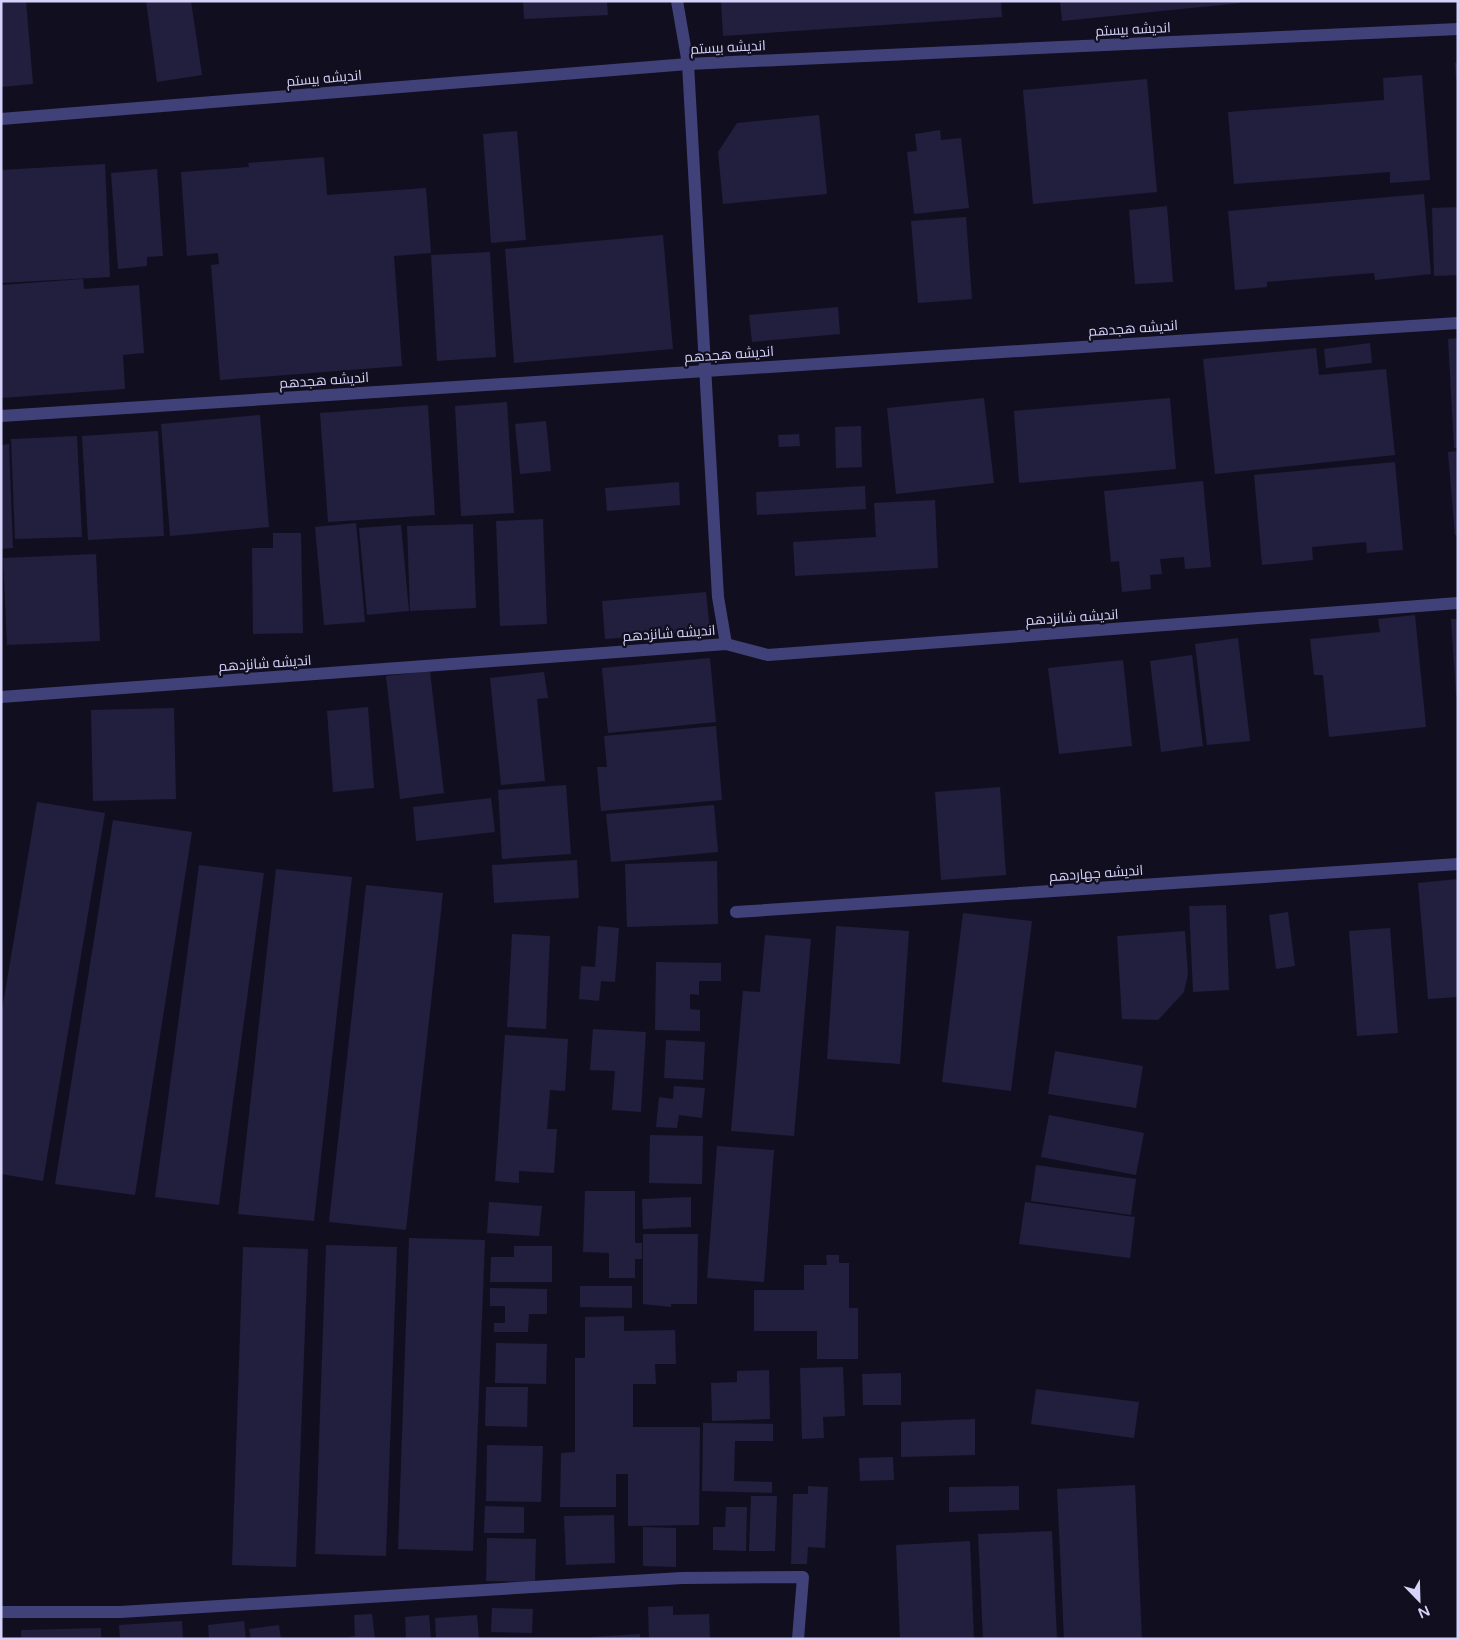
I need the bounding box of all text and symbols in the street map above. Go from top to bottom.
street label: اندیشه بیستم [1095,19,1171,41]
street label: اندیشه بیستم [690,37,766,59]
street label: اندیشه بیستم [286,67,363,91]
street label: اندیشه هجدهم [1088,317,1179,341]
street label: اندیشه هجدهم [684,343,775,367]
street label: اندیشه هجدهم [279,369,370,393]
street label: اندیشه شانزدهم [1025,606,1119,630]
street label: اندیشه شانزدهم [622,622,716,646]
street label: اندیشه شانزدهم [218,652,312,676]
street label: اندیشه چهاردهم [1048,862,1144,886]
north arrow [1394,1575,1444,1625]
text: N [1415,1601,1432,1622]

